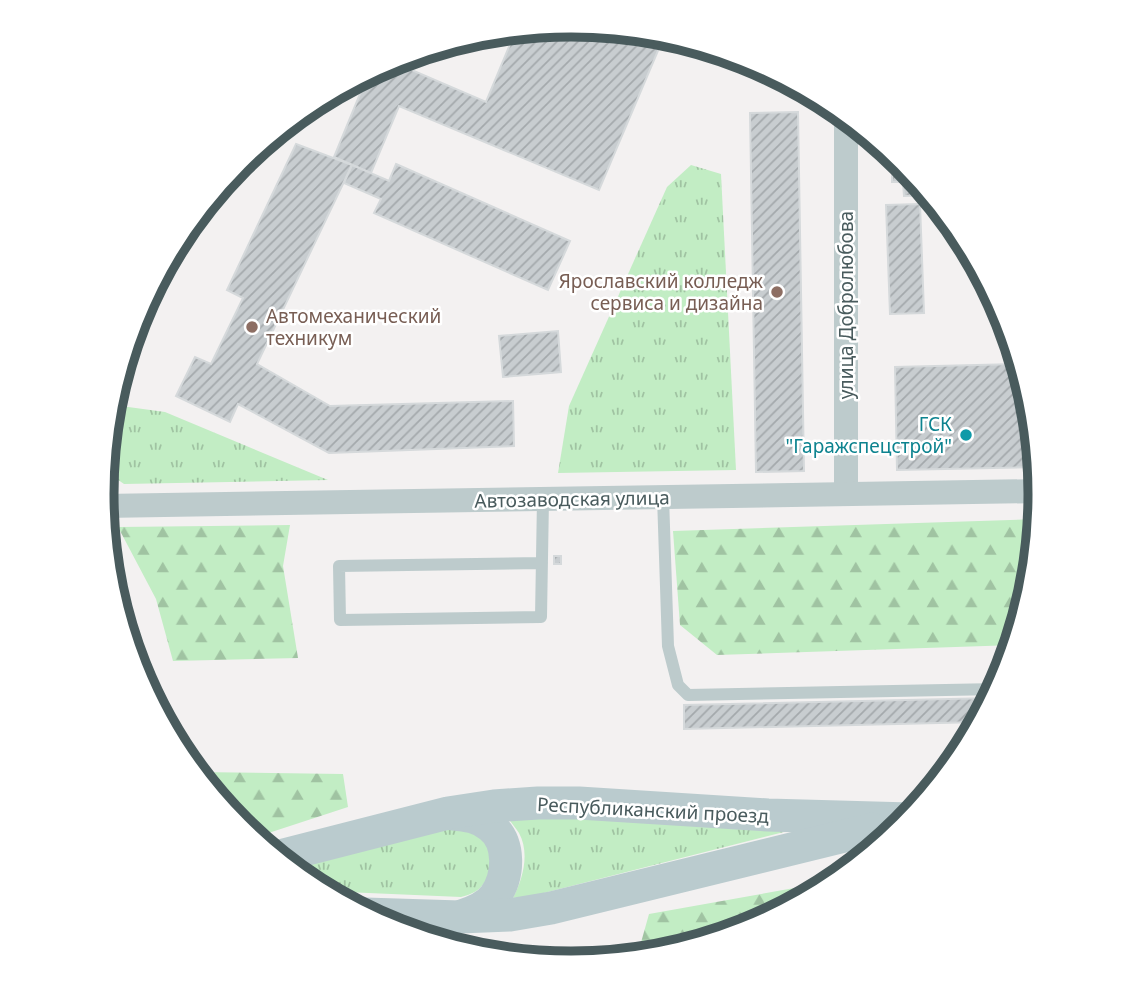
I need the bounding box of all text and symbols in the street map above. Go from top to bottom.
street label: улица Добролюбова [833,211,859,399]
place label: Ярославский колледж сервиса и дизайна [559,268,764,316]
marker: Ярославский колледж сервиса и дизайна [769,284,785,300]
place label: Автомеханический техникум [266,303,441,351]
marker: Автомеханический техникум [244,319,260,335]
place label: ГСК "Гаражспецстрой" [785,411,952,459]
marker: ГСК "Гаражспецстрой" [958,427,974,443]
street label: Автозаводская улица [474,484,670,514]
street label: Республиканский проезд [536,791,770,829]

